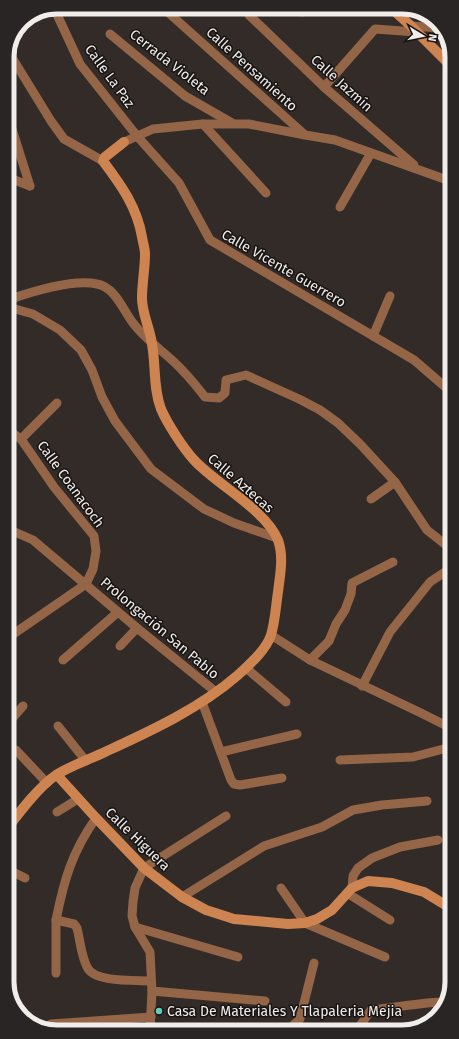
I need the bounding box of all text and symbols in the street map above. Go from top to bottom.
north arrow [403,16,443,56]
street label: Calle Pensamiento [202,24,301,115]
street label: Cerrada Violeta [126,26,213,99]
text: N [425,33,439,42]
street label: Calle La Paz [81,41,138,111]
street label: Calle Jazmín [307,51,376,115]
street label: Calle Vicente Guerrero [219,226,349,311]
street label: Calle Coanacoch [33,438,108,531]
street label: Calle Aztecas [204,450,277,517]
street label: Prolongación San Pablo [97,574,222,683]
street label: Calle Higuera [102,804,174,875]
place label: Casa De Materiales Y Tlapaleria Mejia [167,1003,402,1020]
marker: Casa De Materiales Y Tlapaleria Mejia [154,1006,164,1016]

